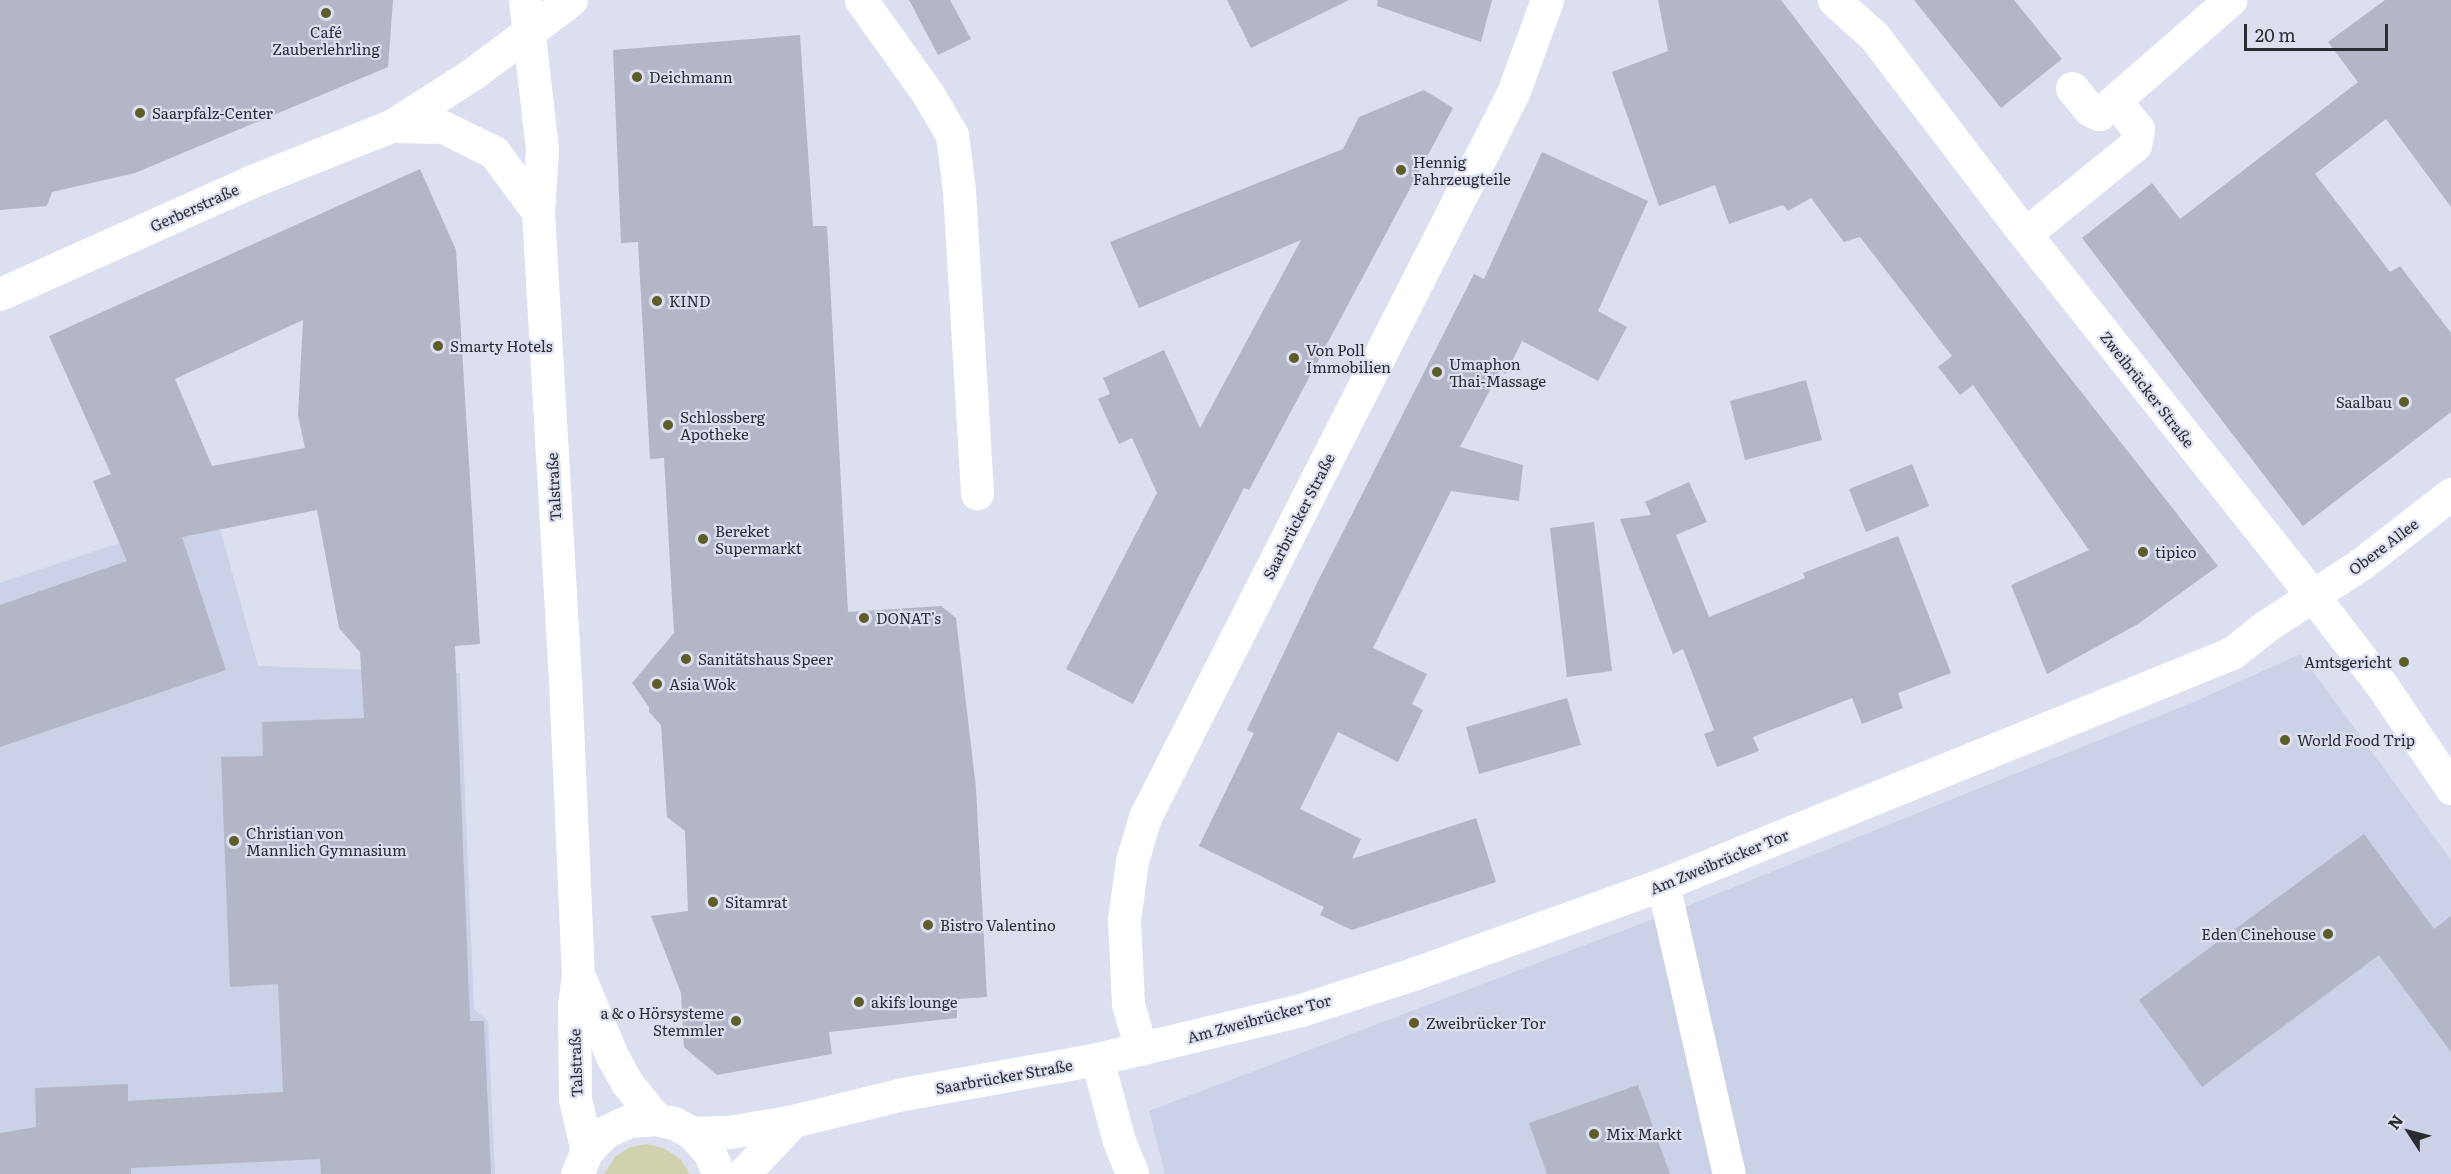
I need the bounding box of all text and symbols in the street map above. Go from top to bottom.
marker: Café Zauberlehrling [319,6,333,20]
scale bar [2247,12,2391,50]
text: 20 m [2255,21,2296,48]
place label: Café Zauberlehrling [272,22,380,57]
place label: Deichmann [649,68,733,86]
marker: Deichmann [630,70,644,84]
place label: Saarpfalz-Center [152,104,273,122]
marker: Saarpfalz-Center [133,106,147,120]
place label: Hennig Fahrzeugteile [1413,152,1511,187]
marker: Hennig Fahrzeugteile [1394,163,1408,177]
street label: Gerberstraße [147,179,241,235]
place label: KIND [669,292,710,310]
marker: KIND [650,294,664,308]
street label: Zweibrücker Straße [2097,328,2199,450]
place label: Smarty Hotels [450,337,553,355]
marker: Smarty Hotels [431,339,445,353]
place label: Von Poll Immobilien [1306,340,1391,375]
marker: Von Poll Immobilien [1287,351,1301,365]
place label: Umaphon Thai-Massage [1449,354,1546,389]
marker: Umaphon Thai-Massage [1430,365,1444,379]
place label: Saalbau [2336,393,2392,411]
marker: Saalbau [2397,395,2411,409]
place label: Schlossberg Apotheke [680,407,765,442]
marker: Schlossberg Apotheke [661,418,675,432]
street label: Saarbrücker Straße [1258,450,1338,582]
street label: Talstraße [542,452,564,522]
street label: Obere Allee [2345,514,2421,578]
place label: Bereket Supermarkt [715,521,802,556]
marker: Bereket Supermarkt [696,532,710,546]
place label: tipico [2155,543,2197,561]
marker: tipico [2136,545,2150,559]
place label: DONAT's [876,609,941,627]
marker: DONAT's [857,611,871,625]
place label: Sanitätshaus Speer [698,650,833,668]
marker: Sanitätshaus Speer [679,652,693,666]
place label: Amtsgericht [2304,653,2392,671]
marker: Amtsgericht [2397,655,2411,669]
place label: Asia Wok [669,675,736,693]
marker: Asia Wok [650,677,664,691]
place label: World Food Trip [2297,731,2415,749]
marker: World Food Trip [2278,733,2292,747]
place label: Christian von Mannlich Gymnasium [246,823,406,858]
street label: Am Zweibrücker Tor [1647,825,1791,897]
marker: Christian von Mannlich Gymnasium [227,834,241,848]
place label: Sitamrat [725,893,788,911]
marker: Sitamrat [706,895,720,909]
place label: Bistro Valentino [940,916,1056,934]
marker: Bistro Valentino [921,918,935,932]
place label: Eden Cinehouse [2201,925,2316,943]
marker: Eden Cinehouse [2321,927,2335,941]
street label: Am Zweibrücker Tor [1185,990,1333,1046]
place label: akifs lounge [871,993,958,1011]
marker: akifs lounge [852,995,866,1009]
place label: a & o Hörsysteme Stemmler [600,1003,724,1038]
marker: a & o Hörsysteme Stemmler [729,1014,743,1028]
place label: Zweibrücker Tor [1426,1014,1546,1032]
marker: Zweibrücker Tor [1407,1016,1421,1030]
street label: Talstraße [565,1028,585,1098]
street label: Saarbrücker Straße [934,1055,1074,1097]
north arrow [2379,1102,2439,1162]
text: N [2381,1109,2408,1134]
place label: Mix Markt [1606,1125,1682,1143]
marker: Mix Markt [1587,1127,1601,1141]

